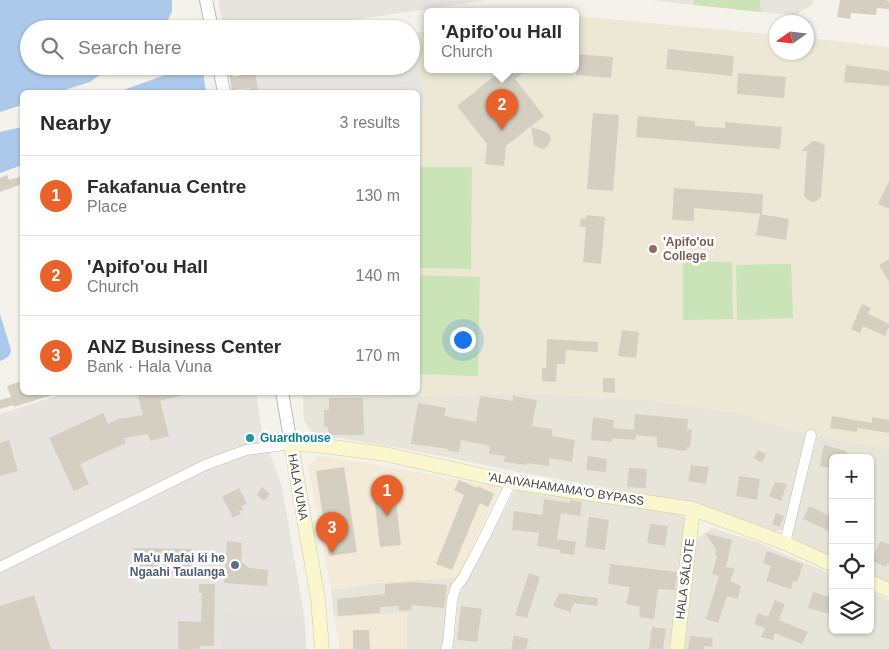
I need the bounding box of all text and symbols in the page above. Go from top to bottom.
popup [424,8,579,73]
north arrow [769,15,814,60]
search box [20,20,420,75]
text: 'Apifo'ou Hall [441,21,562,42]
icon: search [38,34,66,62]
text: Search here [78,37,182,58]
text: Church [441,43,493,60]
pin: 2 [486,89,518,130]
text: Nearby [40,111,111,134]
text: 3 results [340,114,400,131]
text: Fakafanua Centre [87,176,246,197]
text: 1 [52,187,60,204]
text: 130 m [356,187,400,204]
text: Place [87,198,127,215]
place label: 'Apifo'ou College [663,235,714,263]
marker: 'Apifo'ou College [647,243,659,255]
text: 'Apifo'ou Hall [87,256,208,277]
text: 2 [52,267,60,284]
text: 140 m [356,267,400,284]
text: Church [87,278,139,295]
your location [450,327,476,353]
text: ANZ Business Center [87,336,281,357]
text: 3 [52,347,60,364]
text: 170 m [356,347,400,364]
text: Bank · Hala Vuna [87,358,212,375]
place label: Guardhouse [260,431,331,445]
marker: Guardhouse [244,432,256,444]
street label: HALA VUNA [285,453,311,521]
map controls [829,454,874,634]
button: + [829,454,874,499]
street label: 'ALAIVAHAMAMA'O BYPASS [487,470,645,508]
pin: 1 [371,475,403,516]
button: − [829,499,874,544]
pin: 3 [316,512,348,553]
street label: HALA SĀLOTE [673,538,697,620]
button: locate [829,544,874,589]
place label: Ma'u Mafai ki he Ngaahi Taulanga [130,551,225,579]
marker: Ma'u Mafai ki he Ngaahi Taulanga [229,559,241,571]
button: layers [829,589,874,634]

